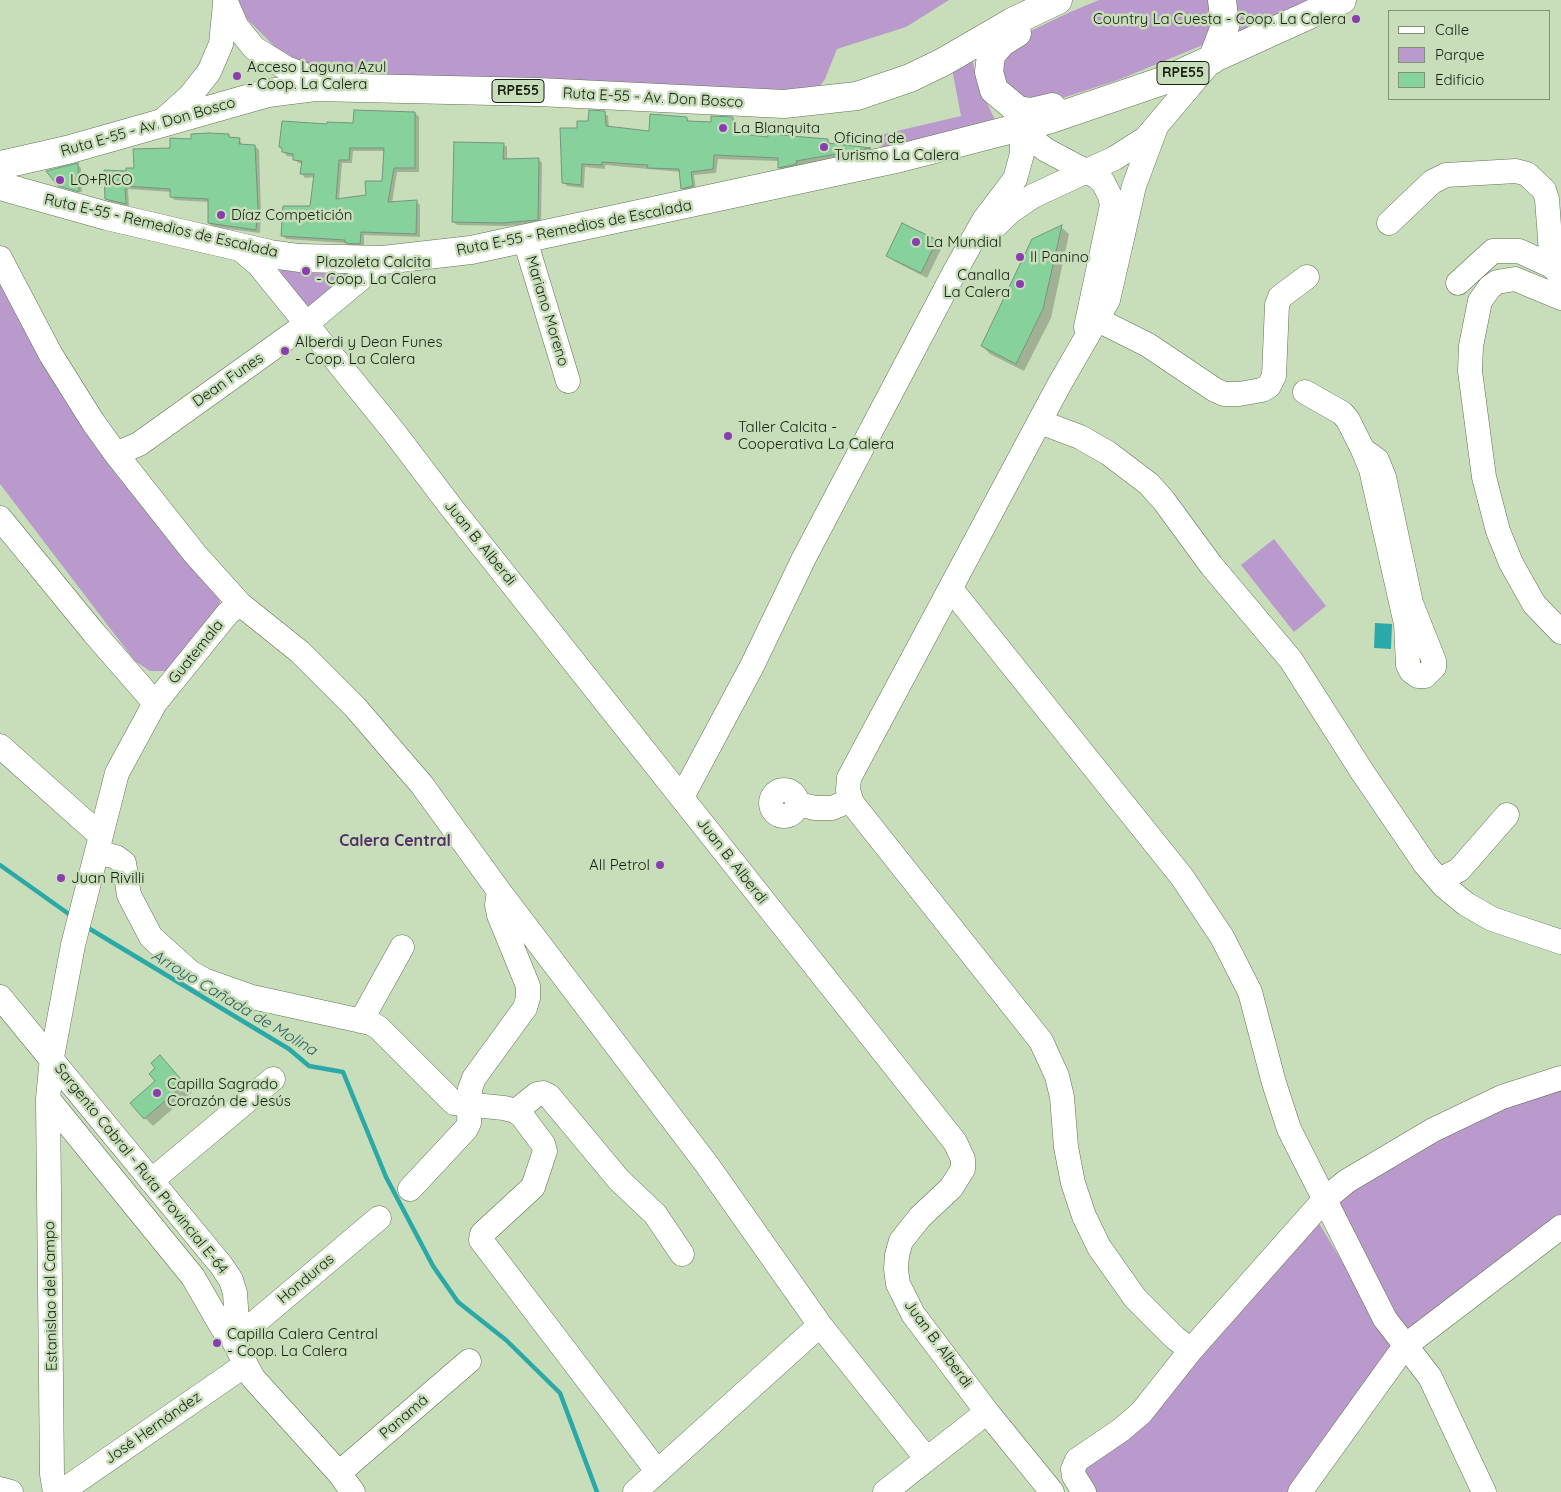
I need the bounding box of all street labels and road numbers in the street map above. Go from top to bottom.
road number: RPE55 [1157,62,1209,84]
road number: RPE55 [492,80,544,102]
street label: Ruta E-55 - Av. Don Bosco [562,84,744,112]
street label: Ruta E-55 - Av. Don Bosco [59,93,237,161]
street label: Ruta E-55 - Remedios de Escalada [42,190,280,262]
street label: Ruta E-55 - Remedios de Escalada [455,196,693,260]
street label: Mariano Moreno [522,254,572,368]
street label: Dean Funes [189,349,267,411]
street label: Juan B. Alberdi [440,497,520,589]
street label: Guatemala [165,616,227,688]
street label: Juan B. Alberdi [693,814,771,908]
street label: Sargento Cabral - Ruta Provincial E-64 [50,1060,232,1278]
street label: Estanislao del Campo [41,1221,61,1371]
street label: Honduras [274,1250,338,1308]
street label: Juan B. Alberdi [900,1297,976,1391]
street label: José Hernández [101,1388,205,1468]
street label: Panamá [376,1391,432,1443]

